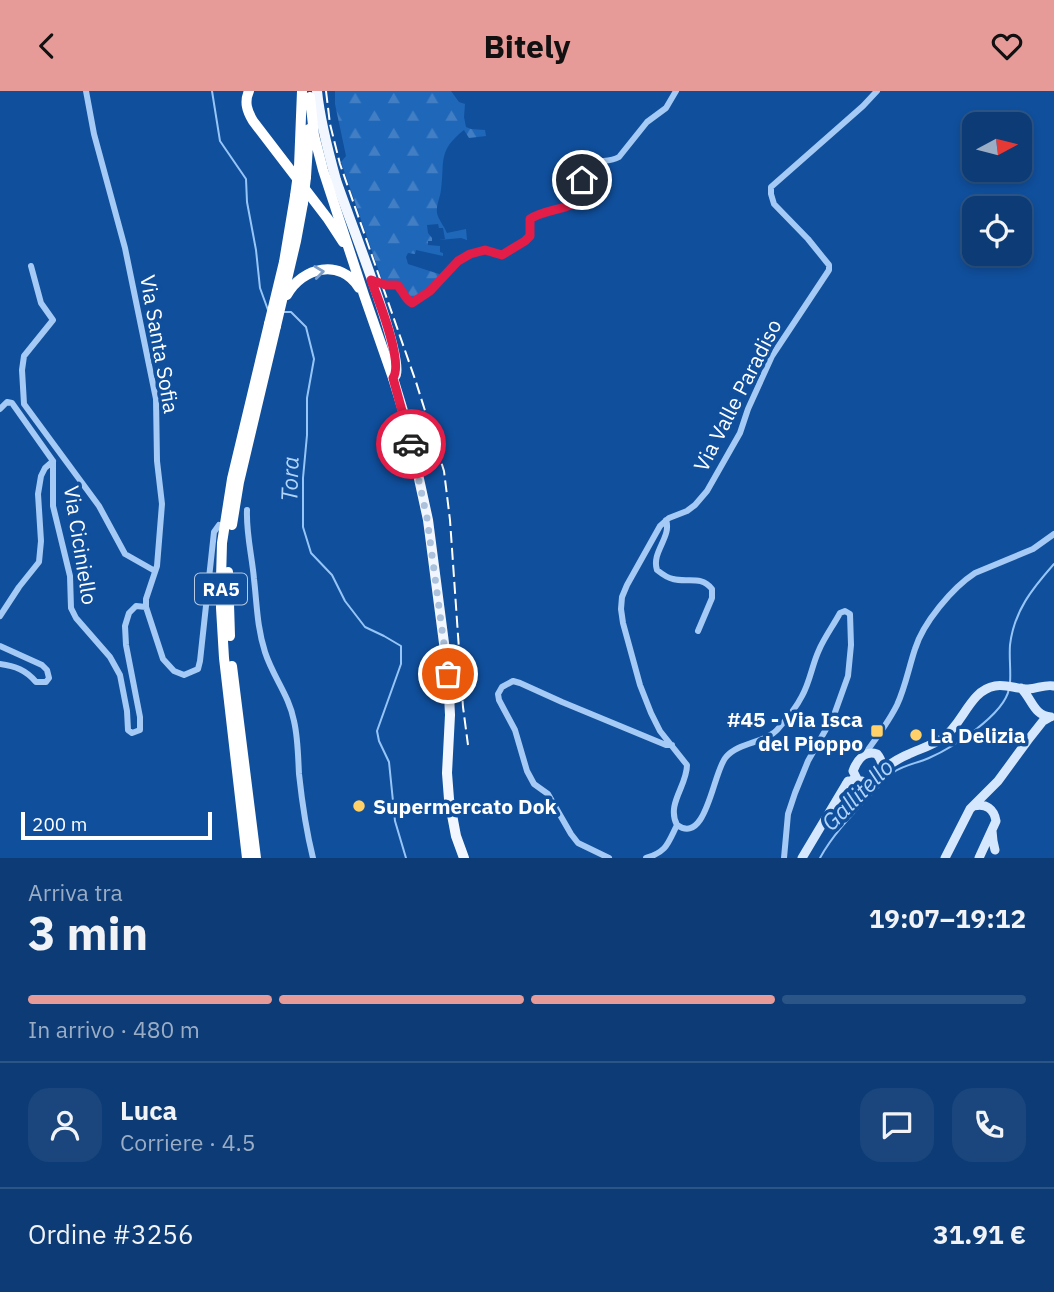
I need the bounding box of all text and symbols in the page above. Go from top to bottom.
text: Bitely [483,25,571,67]
icon: back [28,27,66,65]
icon: heart [988,27,1026,65]
north arrow [962,112,1032,182]
map controls [962,112,1032,266]
pin [552,150,612,210]
icon: home [563,161,601,199]
button: locate [962,196,1032,266]
one-way arrow [313,264,325,279]
street label: Via Santa Sofia [134,273,186,415]
street label: Via Valle Paradiso [687,314,787,476]
courier [376,409,446,479]
icon: car [392,425,430,463]
water label: Tora [273,456,305,502]
street label: Via Ciciniello [58,483,104,607]
road number: RA5 [195,573,247,604]
pin [418,644,478,704]
icon: bag [429,655,467,693]
place label: #45 - Via Isca del Pioppo [727,705,863,757]
place label: La Delizia [930,721,1026,749]
marker: #45 - Via Isca del Pioppo [869,723,885,739]
marker: La Delizia [908,727,924,743]
water label: Gallitello [814,751,900,837]
place label: Supermercato Dok [373,792,558,820]
marker: Supermercato Dok [351,798,367,814]
scale bar [21,809,212,841]
text: 200 m [32,812,87,836]
text: Arriva tra [28,877,123,907]
text: 19:07–19:12 [869,901,1026,935]
text: 3 min [28,903,148,963]
text: In arrivo · 480 m [28,1014,200,1044]
button: person [28,1088,102,1162]
button: chat [860,1088,934,1162]
button: phone [952,1088,1026,1162]
text: Luca [120,1093,177,1127]
text: Corriere · 4.5 [120,1127,256,1157]
text: Ordine #3256 [28,1217,194,1251]
text: 31.91 € [933,1217,1026,1251]

